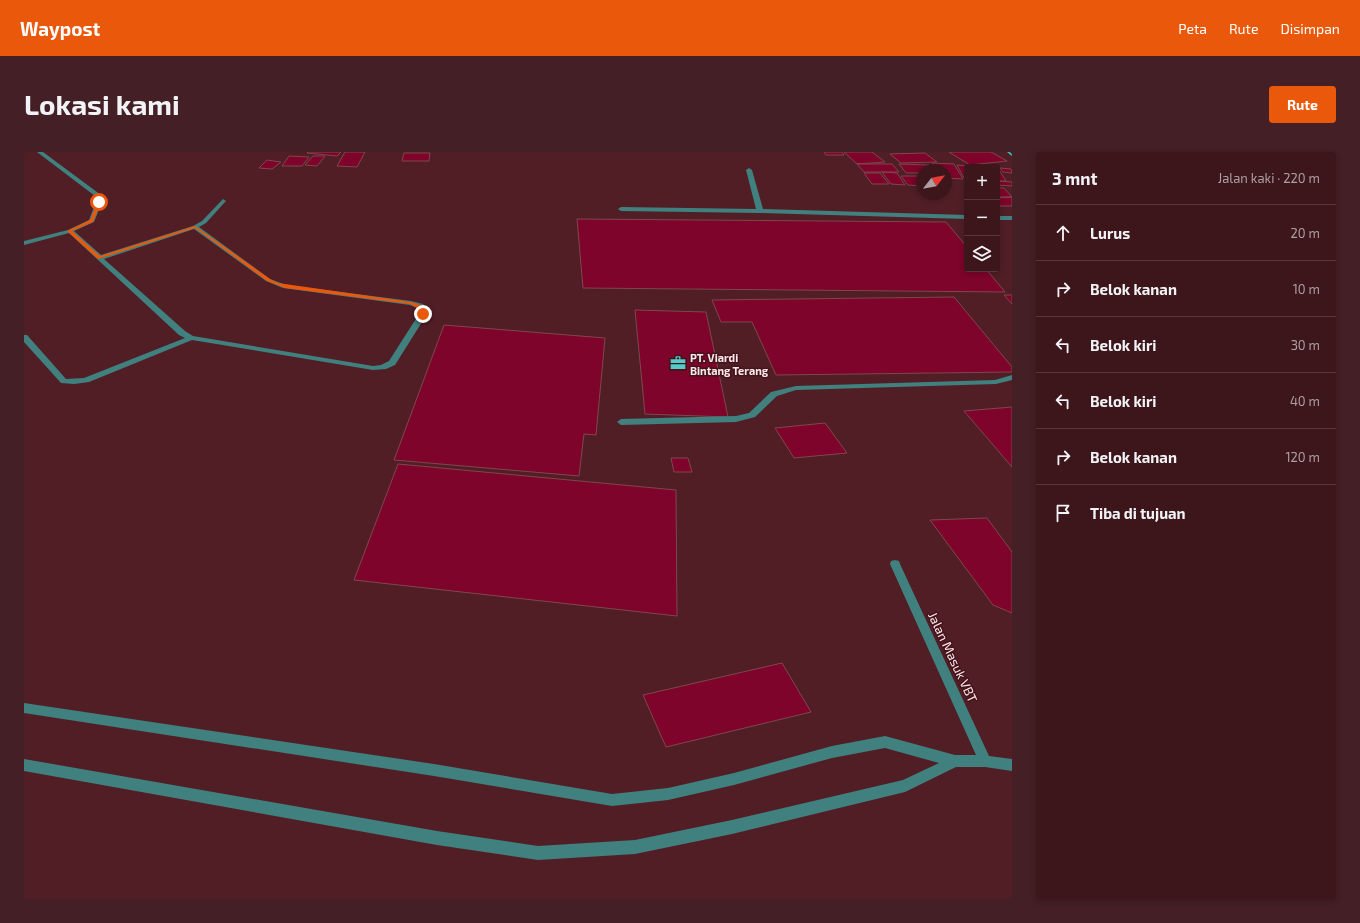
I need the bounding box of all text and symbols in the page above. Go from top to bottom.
text: Waypost [20,17,100,40]
text: Peta [1178,20,1207,37]
text: Rute [1229,20,1258,37]
text: Disimpan [1280,20,1340,37]
button: Rute [1269,86,1336,123]
text: Lokasi kami [24,87,180,121]
north arrow [916,164,952,200]
map controls [964,164,1000,272]
button: + [964,164,1000,200]
text: 3 mnt [1052,168,1097,188]
text: Jalan kaki · 220 m [1218,170,1320,186]
route start [90,193,108,211]
button: − [964,200,1000,236]
icon: ahead [1052,222,1074,244]
text: Lurus [1090,224,1130,242]
text: 20 m [1291,225,1320,241]
button: layers [964,236,1000,272]
icon: right [1052,278,1074,300]
text: Belok kanan [1090,280,1177,298]
text: 10 m [1293,281,1320,297]
route end [414,305,432,323]
icon: left [1052,334,1074,356]
text: Belok kiri [1090,336,1156,354]
text: 30 m [1291,337,1320,353]
place label: PT. Viardi Bintang Terang [690,351,769,377]
office icon: PT. Viardi Bintang Terang [669,354,687,372]
icon: left [1052,390,1074,412]
text: Belok kiri [1090,392,1156,410]
text: 40 m [1290,393,1320,409]
icon: right [1052,446,1074,468]
text: Belok kanan [1090,448,1177,466]
text: 120 m [1285,449,1320,465]
icon: arrive [1052,502,1074,524]
text: Tiba di tujuan [1090,504,1186,522]
street label: Jalan Masuk VBT [925,609,981,705]

